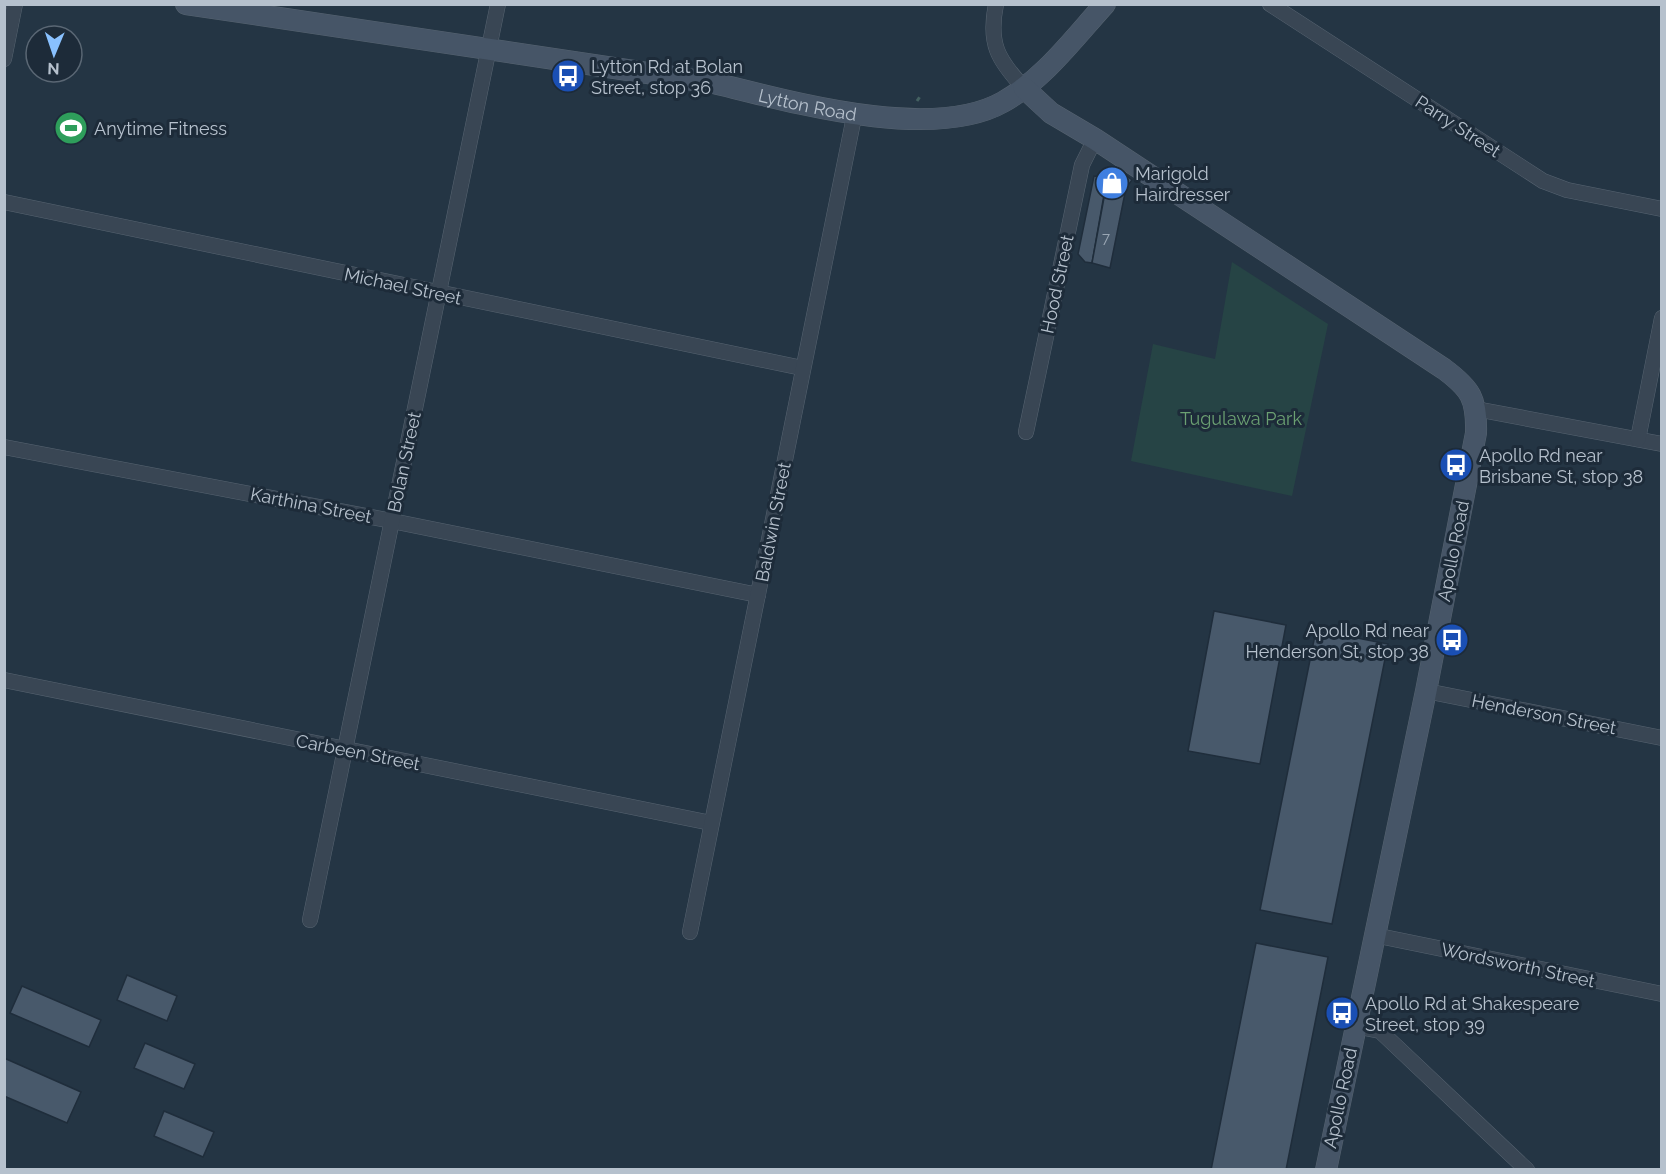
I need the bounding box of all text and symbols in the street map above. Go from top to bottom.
north arrow [24,24,84,84]
place label: Lytton Rd at Bolan Street, stop 36 [591,56,743,98]
bus stop icon: Lytton Rd at Bolan Street, stop 36 [550,58,586,94]
text: N [47,59,60,78]
street label: Lytton Road [756,84,858,124]
street label: Parry Street [1411,91,1505,161]
sports icon: Anytime Fitness [53,110,89,146]
place label: Anytime Fitness [94,118,227,139]
place label: Marigold Hairdresser [1135,163,1231,205]
shop icon: Marigold Hairdresser [1094,165,1130,201]
house number: 7 [1102,229,1110,247]
street label: Hood Street [1036,233,1078,335]
street label: Michael Street [342,263,464,309]
park label: Tugulawa Park [1180,408,1302,429]
street label: Bolan Street [383,410,425,514]
place label: Apollo Rd near Brisbane St, stop 38 [1479,445,1643,487]
bus stop icon: Apollo Rd near Brisbane St, stop 38 [1438,447,1474,483]
street label: Baldwin Street [751,460,795,584]
street label: Karthina Street [249,483,373,527]
street label: Apollo Road [1433,499,1473,603]
place label: Apollo Rd near Henderson St, stop 38 [1246,620,1430,662]
bus stop icon: Apollo Rd near Henderson St, stop 38 [1434,622,1470,658]
street label: Henderson Street [1470,690,1618,738]
street label: Carbeen Street [294,730,422,774]
street label: Wordsworth Street [1439,938,1597,992]
place label: Apollo Rd at Shakespeare Street, stop 39 [1365,993,1580,1035]
bus stop icon: Apollo Rd at Shakespeare Street, stop 39 [1324,995,1360,1031]
street label: Apollo Road [1319,1046,1361,1150]

